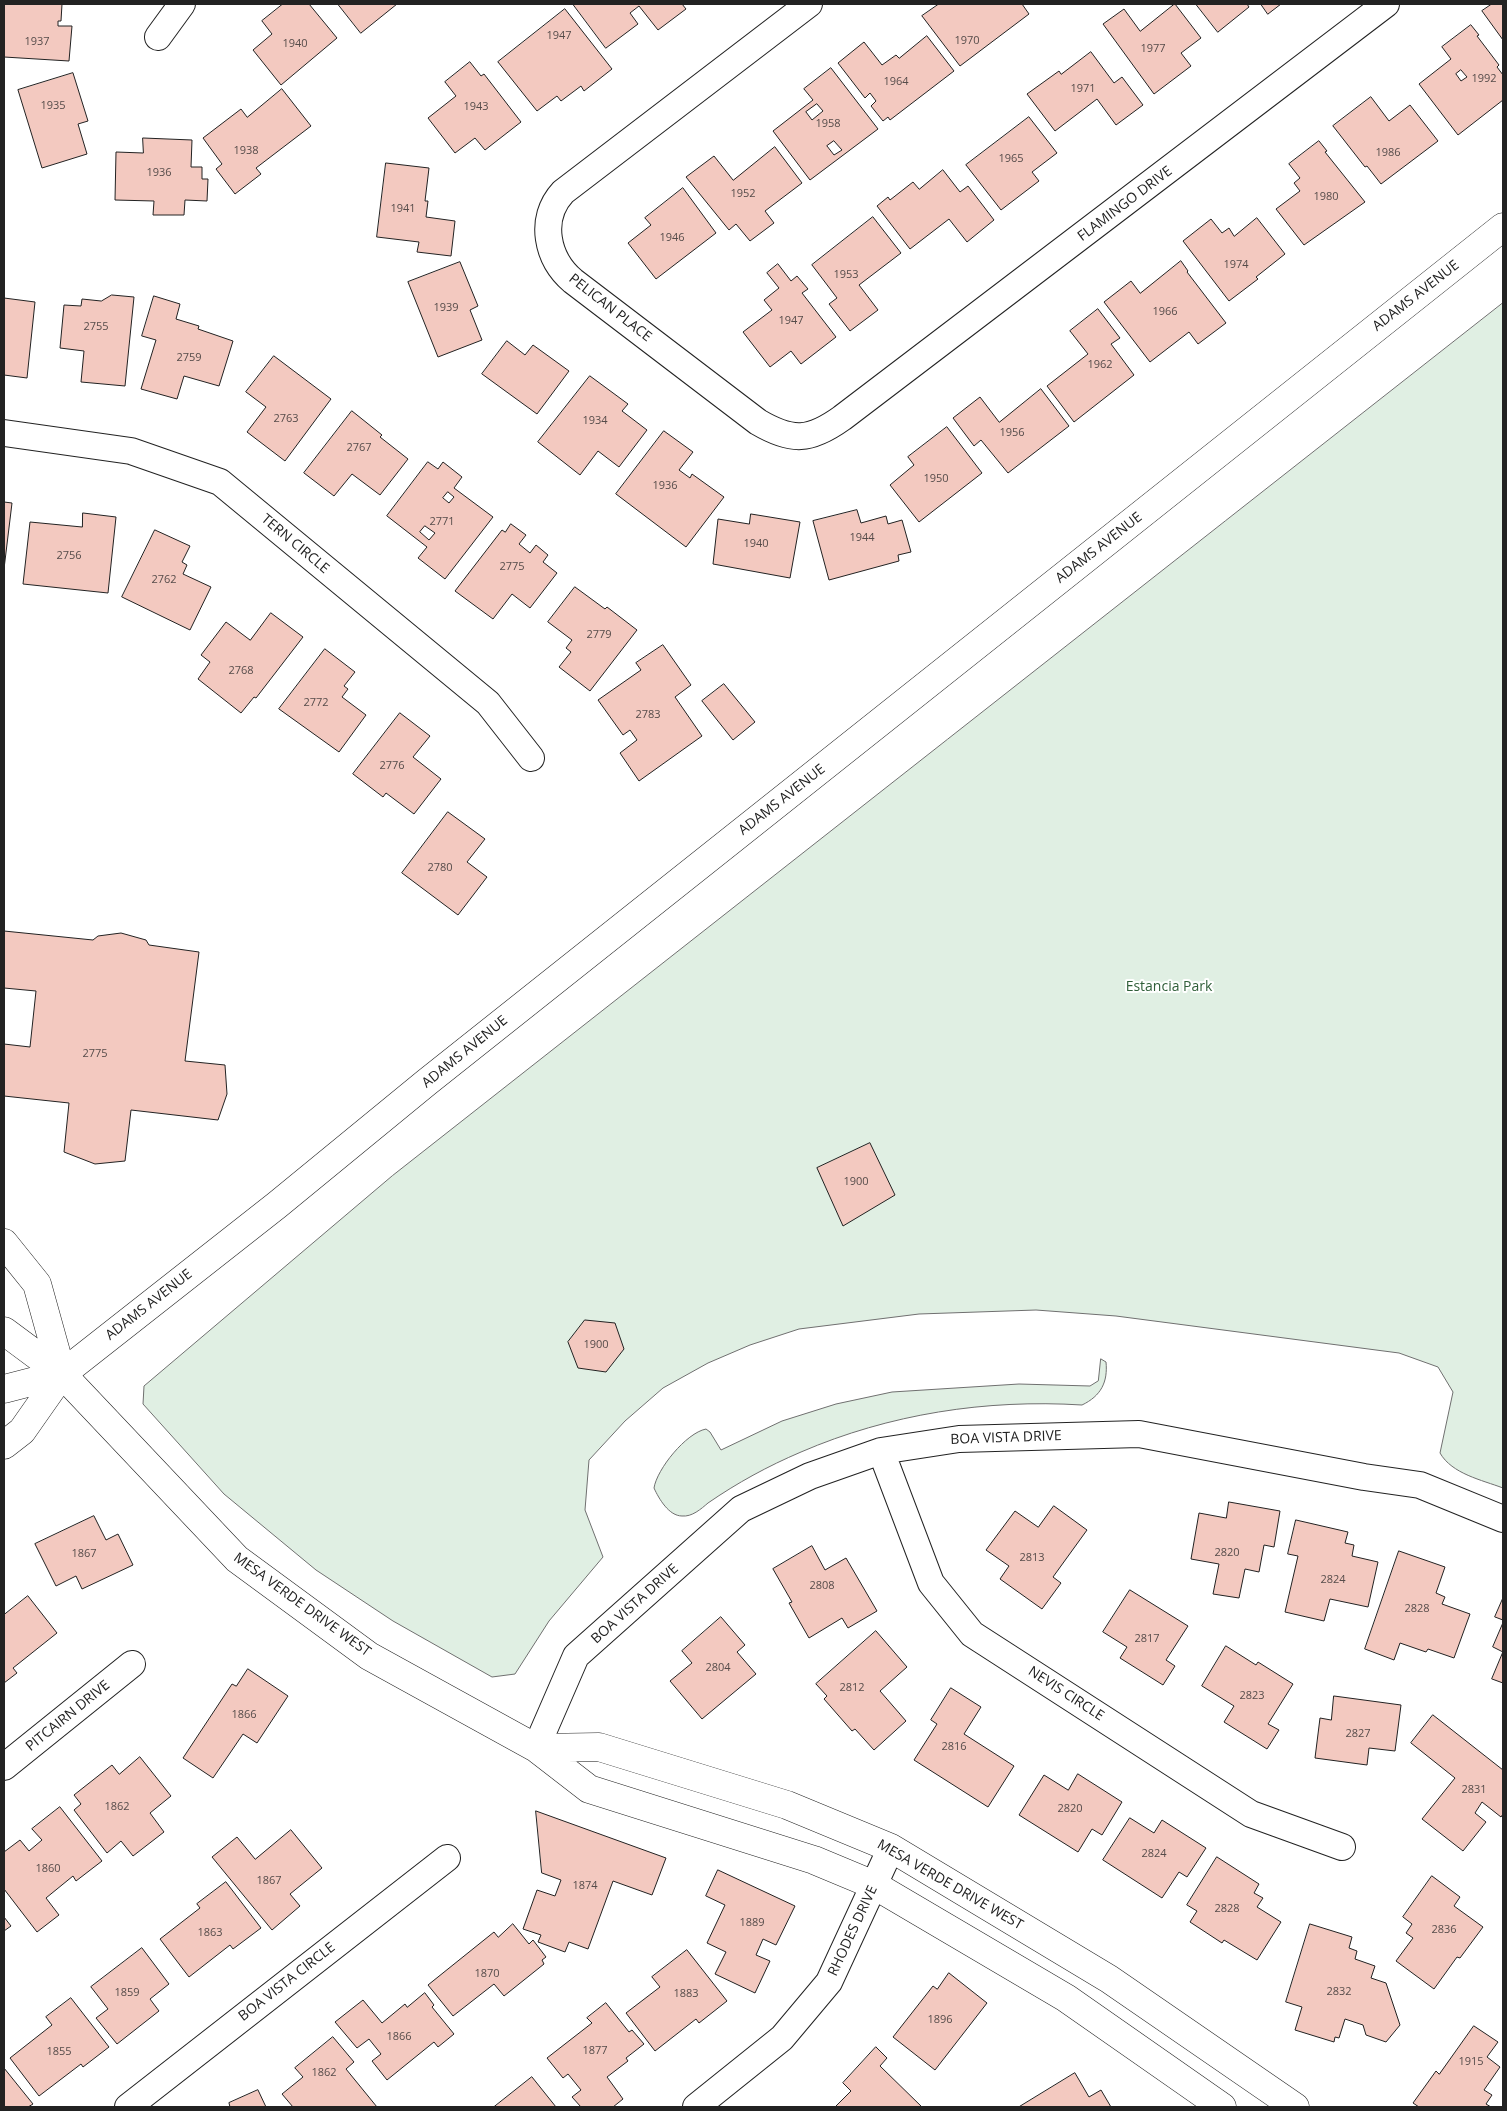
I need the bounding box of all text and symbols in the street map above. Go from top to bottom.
house number: 1947 [546,29,572,43]
house number: 1970 [954,34,980,48]
house number: 1937 [24,35,50,49]
house number: 1940 [282,37,308,51]
house number: 1977 [1140,42,1166,56]
house number: 1992 [1471,72,1497,86]
house number: 1964 [883,75,909,89]
house number: 1971 [1070,82,1096,96]
house number: 1935 [40,99,66,113]
house number: 1943 [463,100,489,114]
house number: 1958 [815,117,841,131]
house number: 1938 [233,144,259,158]
house number: 1986 [1375,146,1401,160]
house number: 1965 [998,152,1024,166]
street label: FLAMINGO DRIVE [1074,163,1176,245]
house number: 1936 [146,166,172,180]
house number: 1952 [730,187,756,201]
house number: 1980 [1313,190,1339,204]
house number: 1941 [390,202,416,216]
house number: 1946 [659,231,685,245]
street label: ADAMS AVENUE [1369,257,1463,335]
house number: 1974 [1223,258,1249,272]
house number: 1953 [833,268,859,282]
street label: PELICAN PLACE [565,270,655,346]
house number: 1939 [433,301,459,315]
house number: 1966 [1152,305,1178,319]
house number: 1947 [778,314,804,328]
house number: 2755 [83,320,109,334]
house number: 2759 [176,351,202,365]
house number: 1962 [1087,358,1113,372]
house number: 2763 [273,412,299,426]
house number: 1934 [582,414,608,428]
house number: 1956 [999,426,1025,440]
house number: 2767 [346,441,372,455]
house number: 1950 [923,472,949,486]
house number: 1936 [652,479,678,493]
street label: ADAMS AVENUE [1052,509,1146,587]
street label: TERN CIRCLE [258,511,332,577]
house number: 2771 [429,515,455,529]
house number: 1944 [849,531,875,545]
house number: 1940 [743,537,769,551]
house number: 2756 [56,549,82,563]
house number: 2775 [499,560,525,574]
house number: 2762 [151,573,177,587]
house number: 2779 [586,628,612,642]
house number: 2768 [228,664,254,678]
house number: 2772 [303,696,329,710]
house number: 2783 [635,708,661,722]
house number: 2776 [379,759,405,773]
street label: ADAMS AVENUE [735,761,829,839]
house number: 2780 [427,861,453,875]
park label: Estancia Park [1126,979,1212,995]
street label: ADAMS AVENUE [419,1012,511,1092]
house number: 2775 [82,1047,108,1061]
house number: 1900 [843,1175,869,1189]
street label: ADAMS AVENUE [102,1266,196,1344]
house number: 1900 [583,1338,609,1352]
street label: BOA VISTA DRIVE [950,1428,1062,1448]
house number: 2820 [1214,1546,1240,1560]
house number: 1867 [71,1547,97,1561]
street label: MESA VERDE DRIVE WEST [230,1550,374,1660]
house number: 2813 [1019,1551,1045,1565]
street label: BOA VISTA DRIVE [588,1560,682,1648]
house number: 2824 [1320,1573,1346,1587]
house number: 2808 [809,1579,835,1593]
house number: 2828 [1404,1602,1430,1616]
house number: 2817 [1134,1632,1160,1646]
house number: 2804 [705,1661,731,1675]
street label: NEVIS CIRCLE [1025,1663,1107,1725]
street label: PITCAIRN DRIVE [23,1677,113,1755]
house number: 2812 [839,1681,865,1695]
house number: 2823 [1239,1689,1265,1703]
house number: 1866 [231,1708,257,1722]
house number: 2827 [1345,1727,1371,1741]
house number: 2816 [941,1740,967,1754]
house number: 2831 [1461,1783,1487,1797]
house number: 1862 [104,1800,130,1814]
house number: 2820 [1057,1802,1083,1816]
street label: MESA VERDE DRIVE WEST [874,1836,1026,1934]
house number: 2824 [1141,1847,1167,1861]
house number: 1860 [35,1862,61,1876]
house number: 1867 [256,1874,282,1888]
house number: 1874 [572,1879,598,1893]
street label: RHODES DRIVE [825,1883,881,1979]
house number: 2828 [1214,1902,1240,1916]
house number: 1889 [739,1916,765,1930]
house number: 2836 [1431,1923,1457,1937]
house number: 1863 [197,1926,223,1940]
street label: BOA VISTA CIRCLE [235,1939,339,2025]
house number: 1870 [474,1967,500,1981]
house number: 2832 [1326,1985,1352,1999]
house number: 1859 [114,1986,140,2000]
house number: 1883 [673,1987,699,2001]
house number: 1896 [927,2013,953,2027]
house number: 1866 [386,2030,412,2044]
house number: 1877 [582,2044,608,2058]
house number: 1855 [46,2045,72,2059]
house number: 1915 [1458,2055,1484,2069]
house number: 1862 [311,2066,337,2080]

